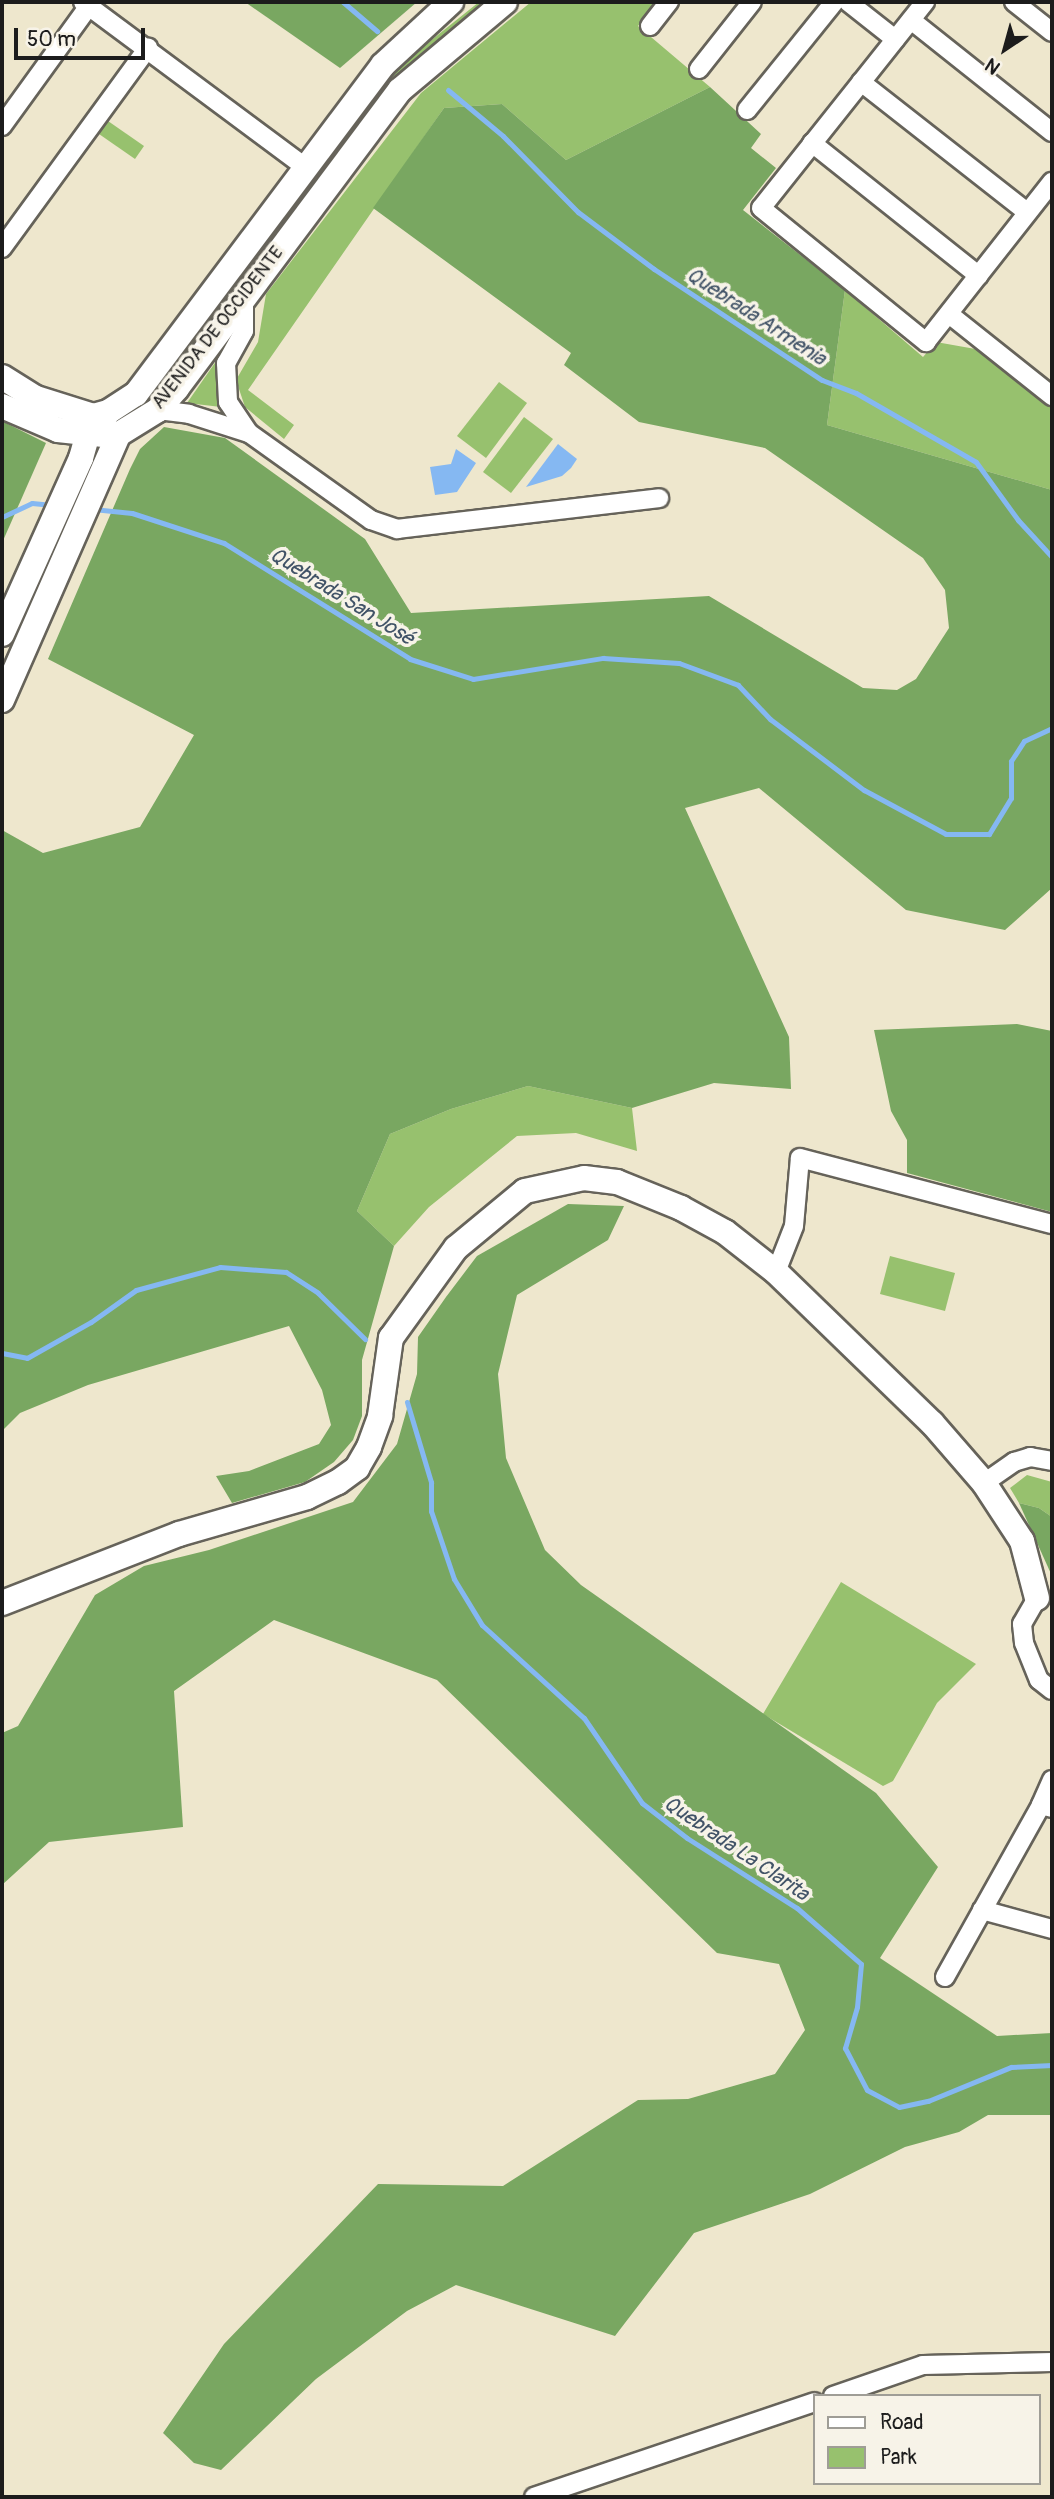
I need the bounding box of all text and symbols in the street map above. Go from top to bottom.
scale bar [18,14,149,58]
north arrow [970,14,1040,84]
text: 50 m [27,26,76,53]
text: N [980,53,1005,79]
street label: AVENIDA DE OCCIDENTE [147,242,289,414]
water label: Quebrada Armenia [682,263,830,371]
water label: Quebrada San José [265,542,419,652]
water label: Quebrada La Clarita [659,1791,813,1907]
legend [813,2394,1040,2485]
text: Road [880,2409,924,2436]
text: Park [880,2444,917,2471]

